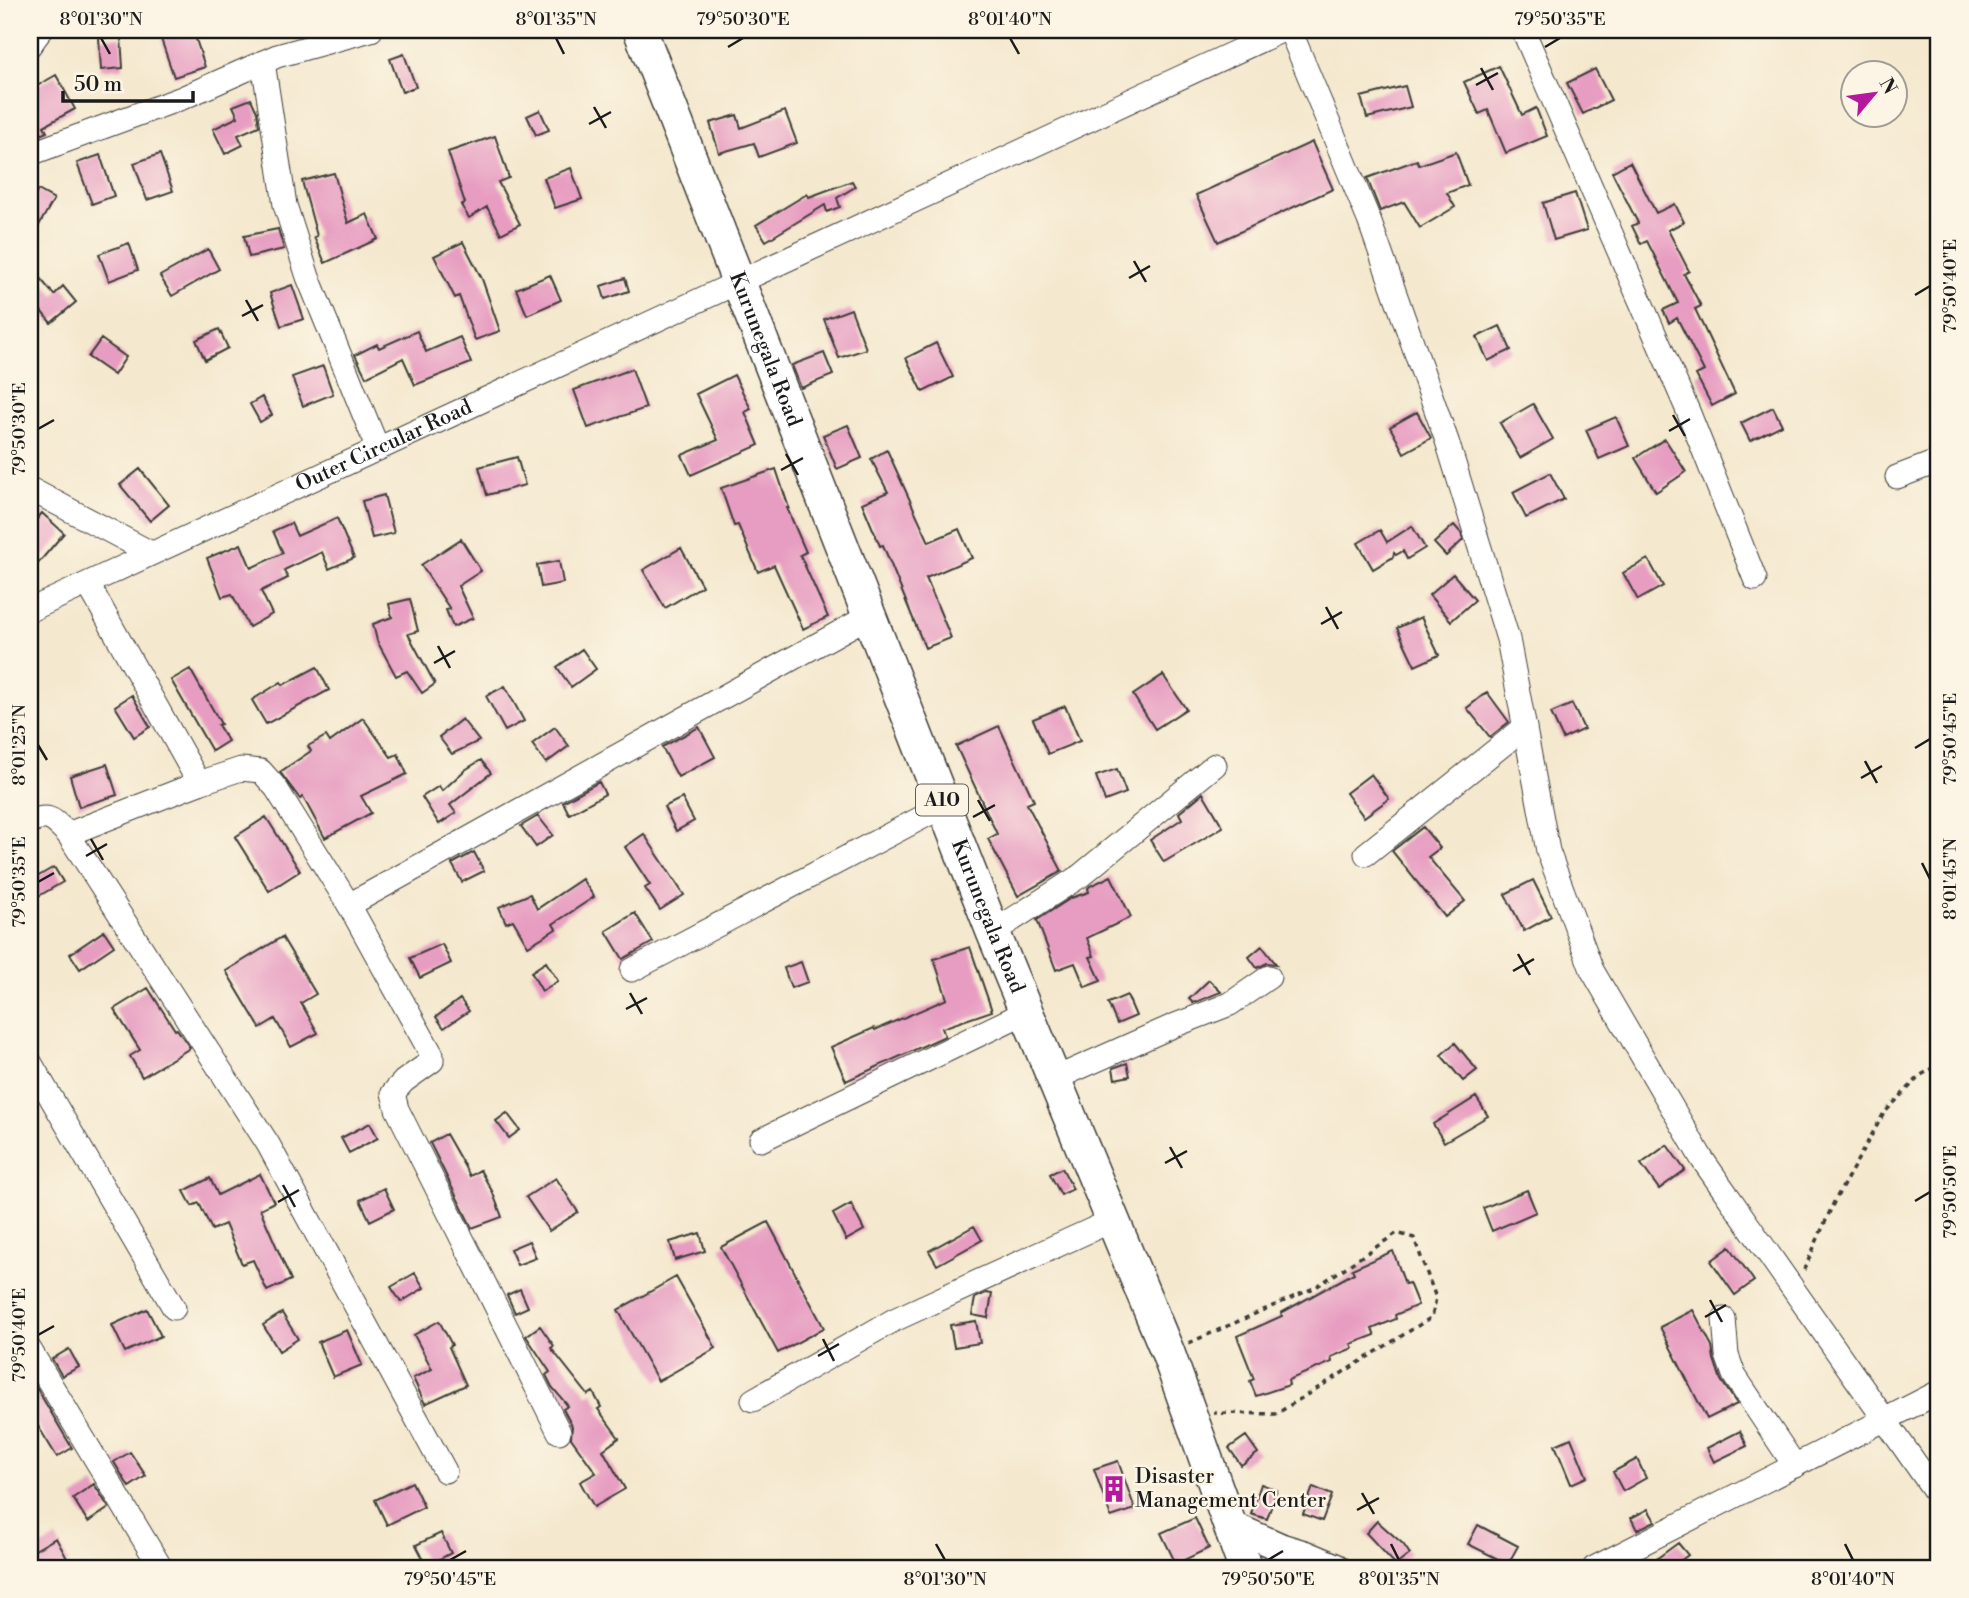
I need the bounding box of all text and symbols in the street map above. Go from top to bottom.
text: 8°01'30"N [59,8,143,31]
text: 8°01'35"N [515,8,597,31]
text: 79°50'30"E [696,8,790,31]
text: 8°01'40"N [968,8,1053,31]
text: 79°50'35"E [1514,8,1606,31]
scale bar [63,60,192,104]
north arrow [1840,60,1910,130]
text: 50 m [74,72,122,98]
text: N [1874,74,1902,99]
text: 79°50'40"E [1939,239,1962,333]
street label: Kurunegala Road [723,268,807,431]
text: 79°50'30"E [8,382,31,476]
street label: Outer Circular Road [292,394,476,498]
text: 79°50'45"E [1939,693,1962,785]
text: 8°01'25"N [8,704,31,786]
road number: A10 [916,785,968,816]
street label: Kurunegala Road [945,835,1030,997]
text: 79°50'35"E [8,836,31,928]
text: 8°01'45"N [1939,837,1962,920]
text: 79°50'50"E [1939,1145,1962,1239]
text: 79°50'40"E [8,1288,31,1382]
place label: Disaster Management Center [1135,1464,1326,1514]
building icon: Disaster Management Center [1099,1474,1129,1504]
text: 79°50'45"E [404,1568,496,1591]
text: 8°01'30"N [903,1568,987,1591]
text: 79°50'50"E [1221,1568,1315,1591]
text: 8°01'35"N [1358,1568,1440,1591]
text: 8°01'40"N [1811,1568,1896,1591]

